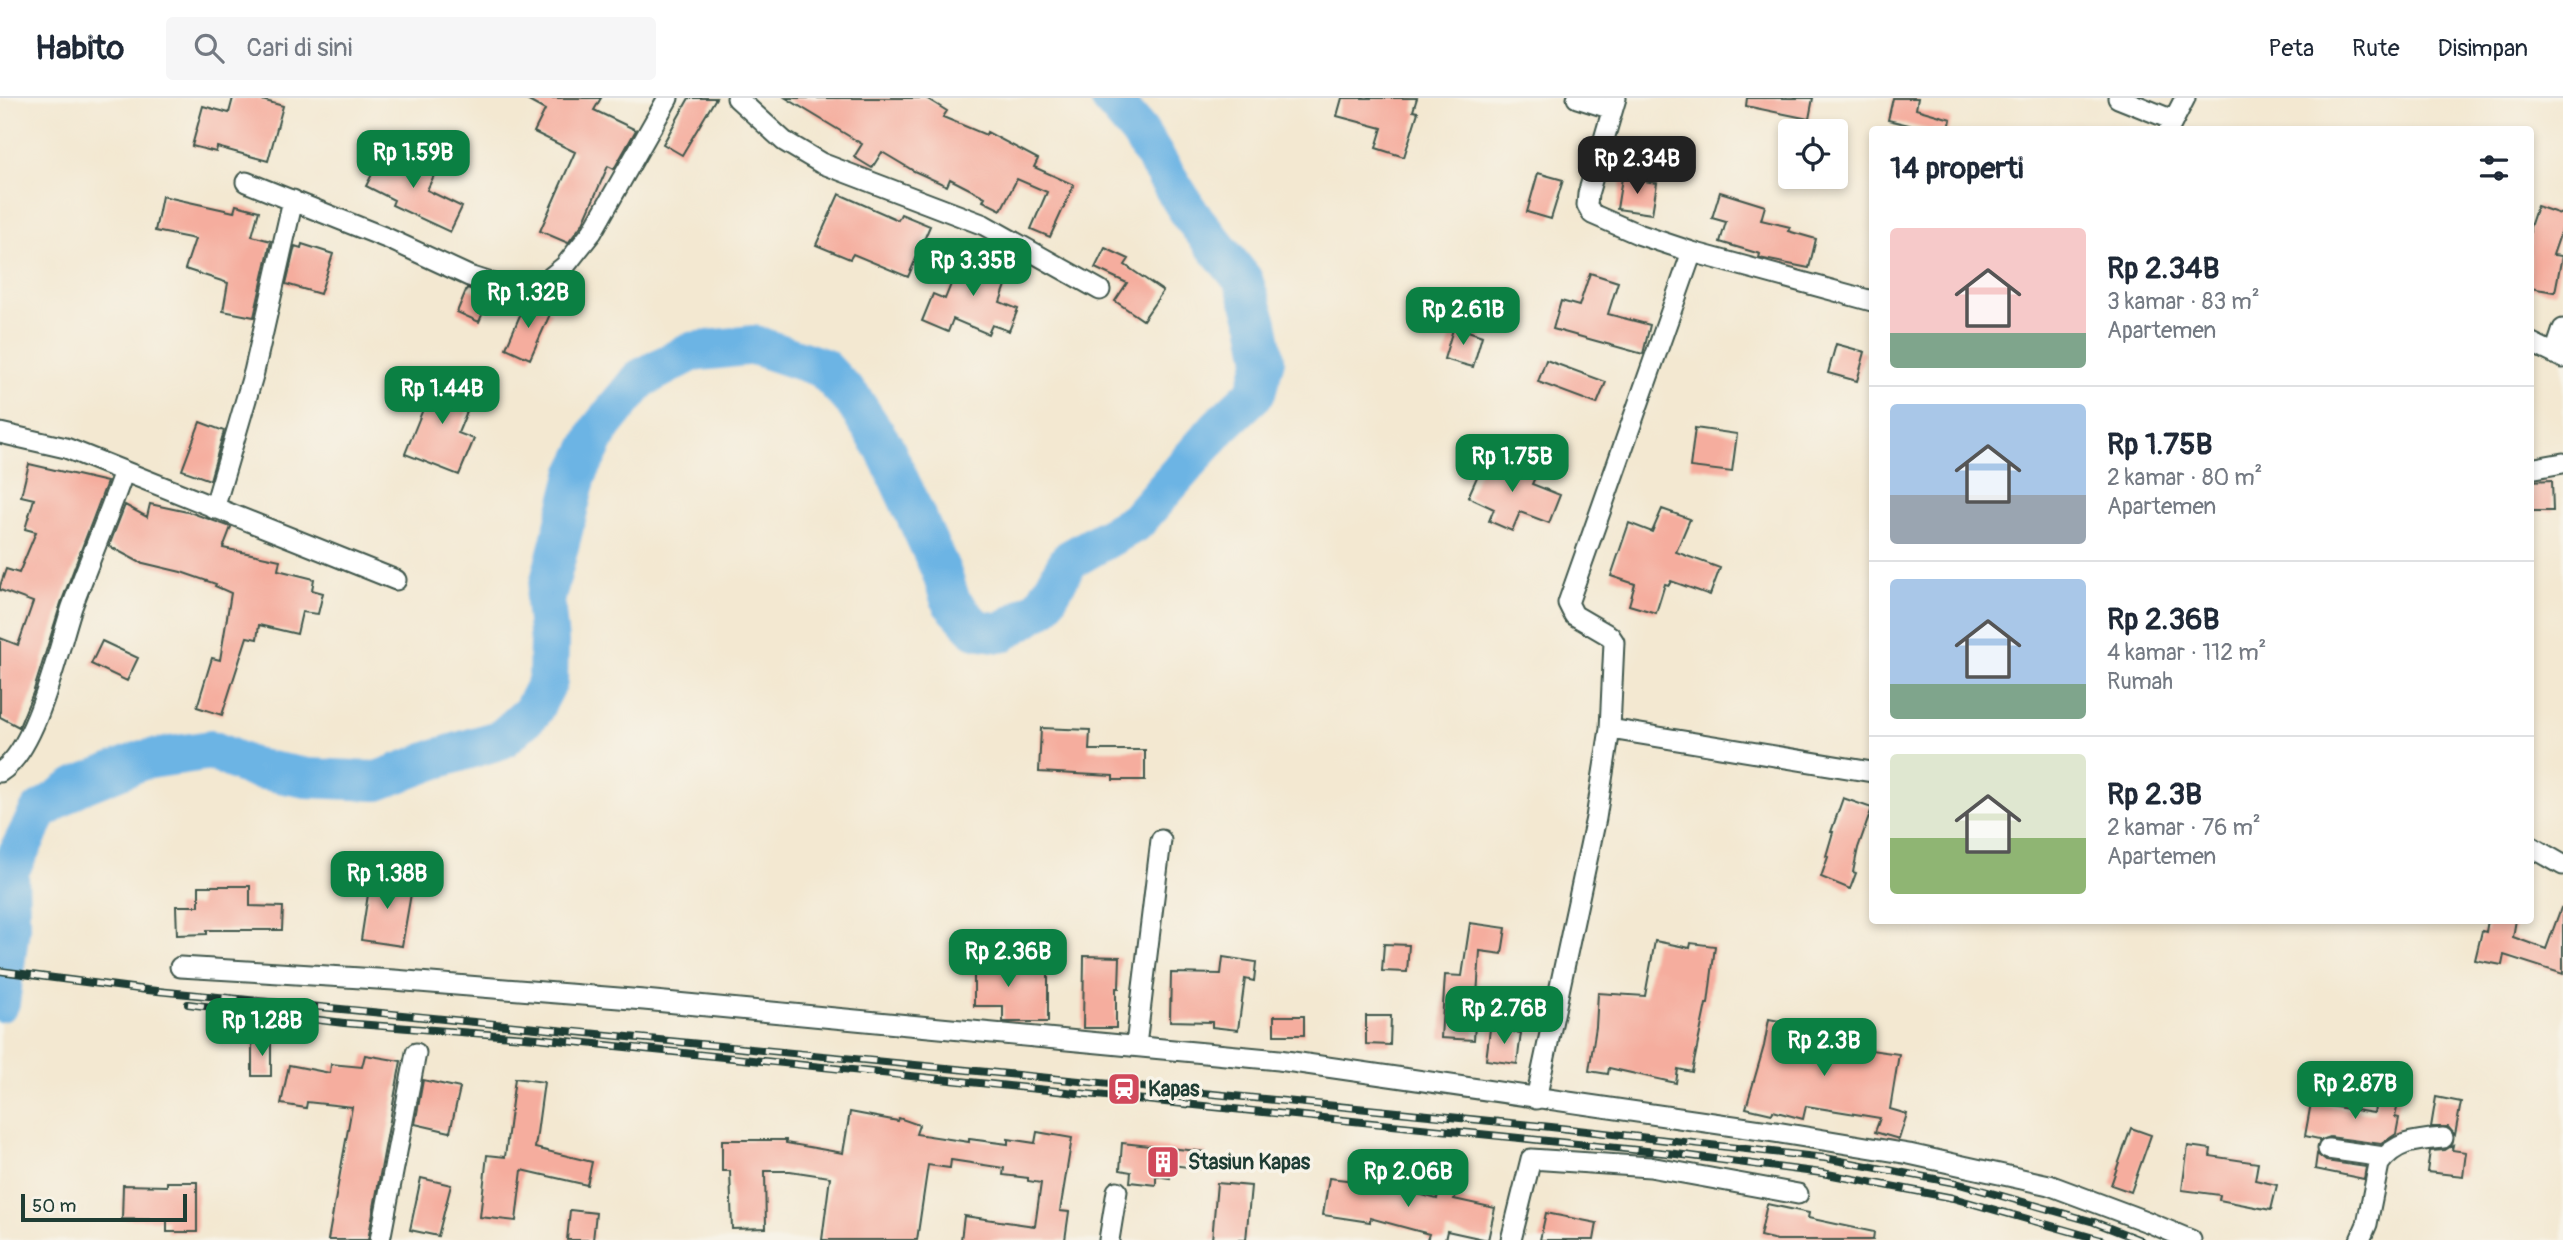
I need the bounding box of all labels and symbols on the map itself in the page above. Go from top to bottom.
pin: Rp 1.59B [341,130,485,190]
pin: Rp 2.34B [1565,136,1709,196]
pin: Rp 3.35B [901,238,1045,298]
pin: Rp 1.32B [456,271,600,330]
pin: Rp 2.61B [1391,288,1535,347]
pin: Rp 1.44B [370,366,514,426]
pin: Rp 1.75B [1440,434,1584,494]
pin: Rp 1.38B [315,852,459,911]
pin: Rp 2.36B [936,930,1080,989]
pin: Rp 2.76B [1432,986,1576,1046]
pin: Rp 1.28B [190,998,334,1058]
pin: Rp 2.3B [1759,1018,1889,1078]
pin: Rp 2.87B [2283,1062,2427,1121]
station icon: Kapas [1105,1070,1143,1108]
place label: Kapas [1148,1076,1200,1103]
building icon: Stasiun Kapas [1144,1143,1182,1181]
place label: Stasiun Kapas [1188,1149,1311,1176]
pin: Rp 2.06B [1336,1150,1480,1209]
scale bar [21,1191,187,1223]

